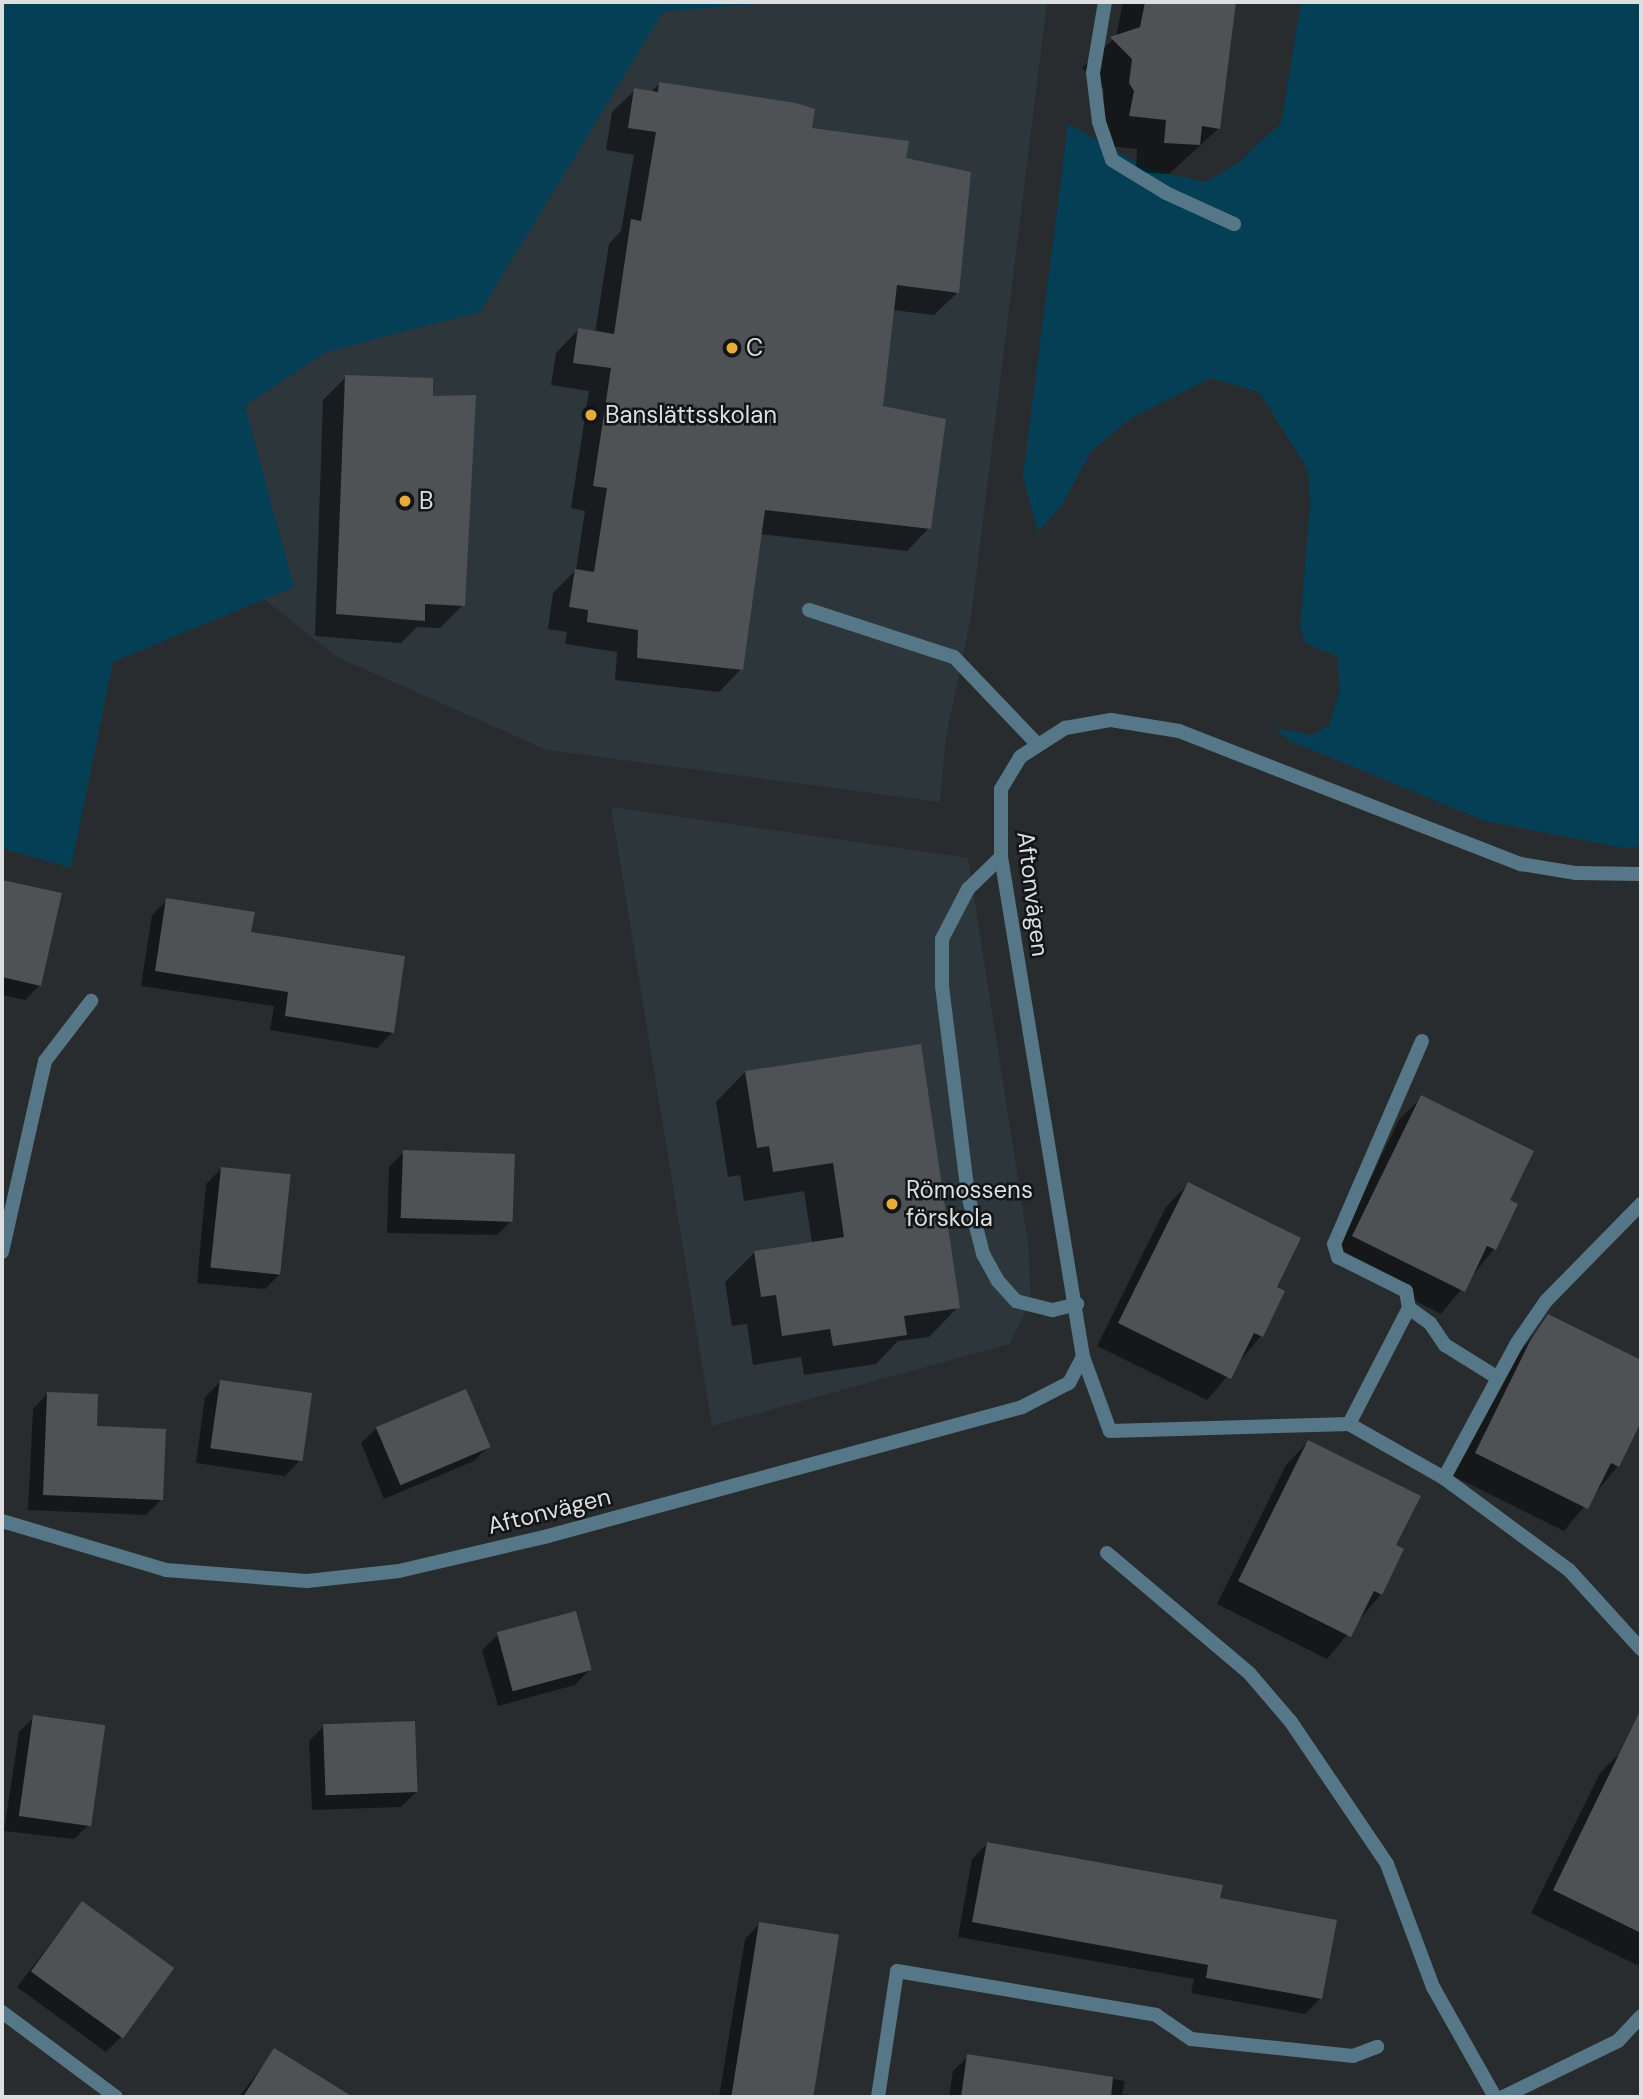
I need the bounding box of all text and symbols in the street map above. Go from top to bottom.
place label: C [746,334,763,362]
marker: C [724,340,740,356]
place label: Banslättsskolan [605,401,777,429]
marker: Banslättsskolan [583,407,599,423]
place label: B [419,487,433,515]
marker: B [397,493,413,509]
street label: Aftonvägen [1011,830,1055,958]
place label: Römossens förskola [906,1176,1033,1232]
marker: Römossens förskola [884,1196,900,1212]
street label: Aftonvägen [484,1482,614,1540]

